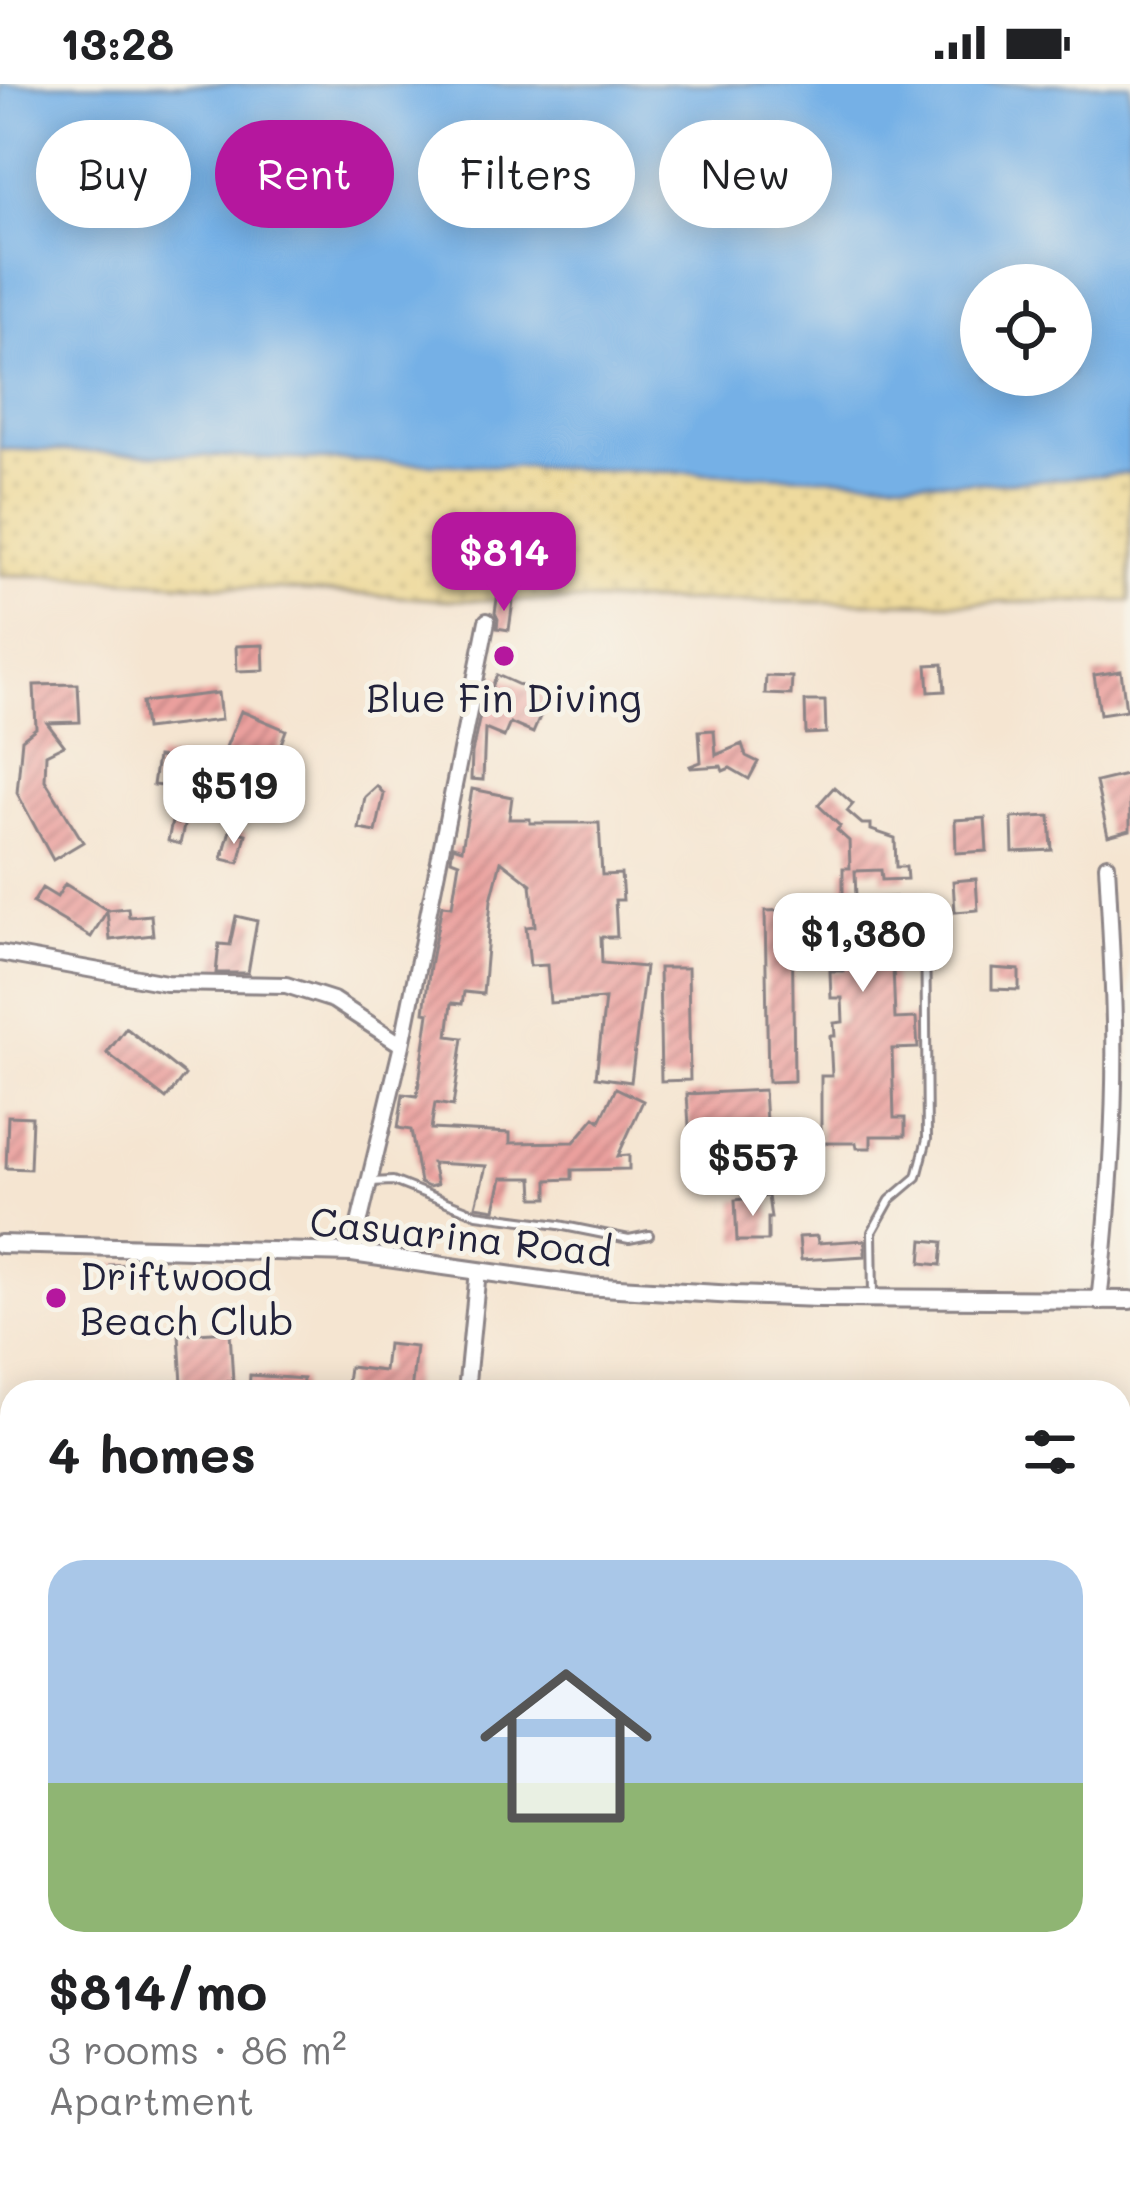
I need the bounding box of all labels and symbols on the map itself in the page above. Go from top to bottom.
pin: $814 [433,512,575,614]
marker: Blue Fin Diving [491,643,517,669]
place label: Blue Fin Diving [366,671,642,723]
pin: $519 [163,745,305,847]
pin: $1,380 [765,893,961,995]
pin: $557 [682,1117,824,1219]
street label: Casuarina Road [307,1194,615,1277]
place label: Driftwood Beach Club [80,1249,294,1345]
marker: Driftwood Beach Club [43,1285,69,1311]

